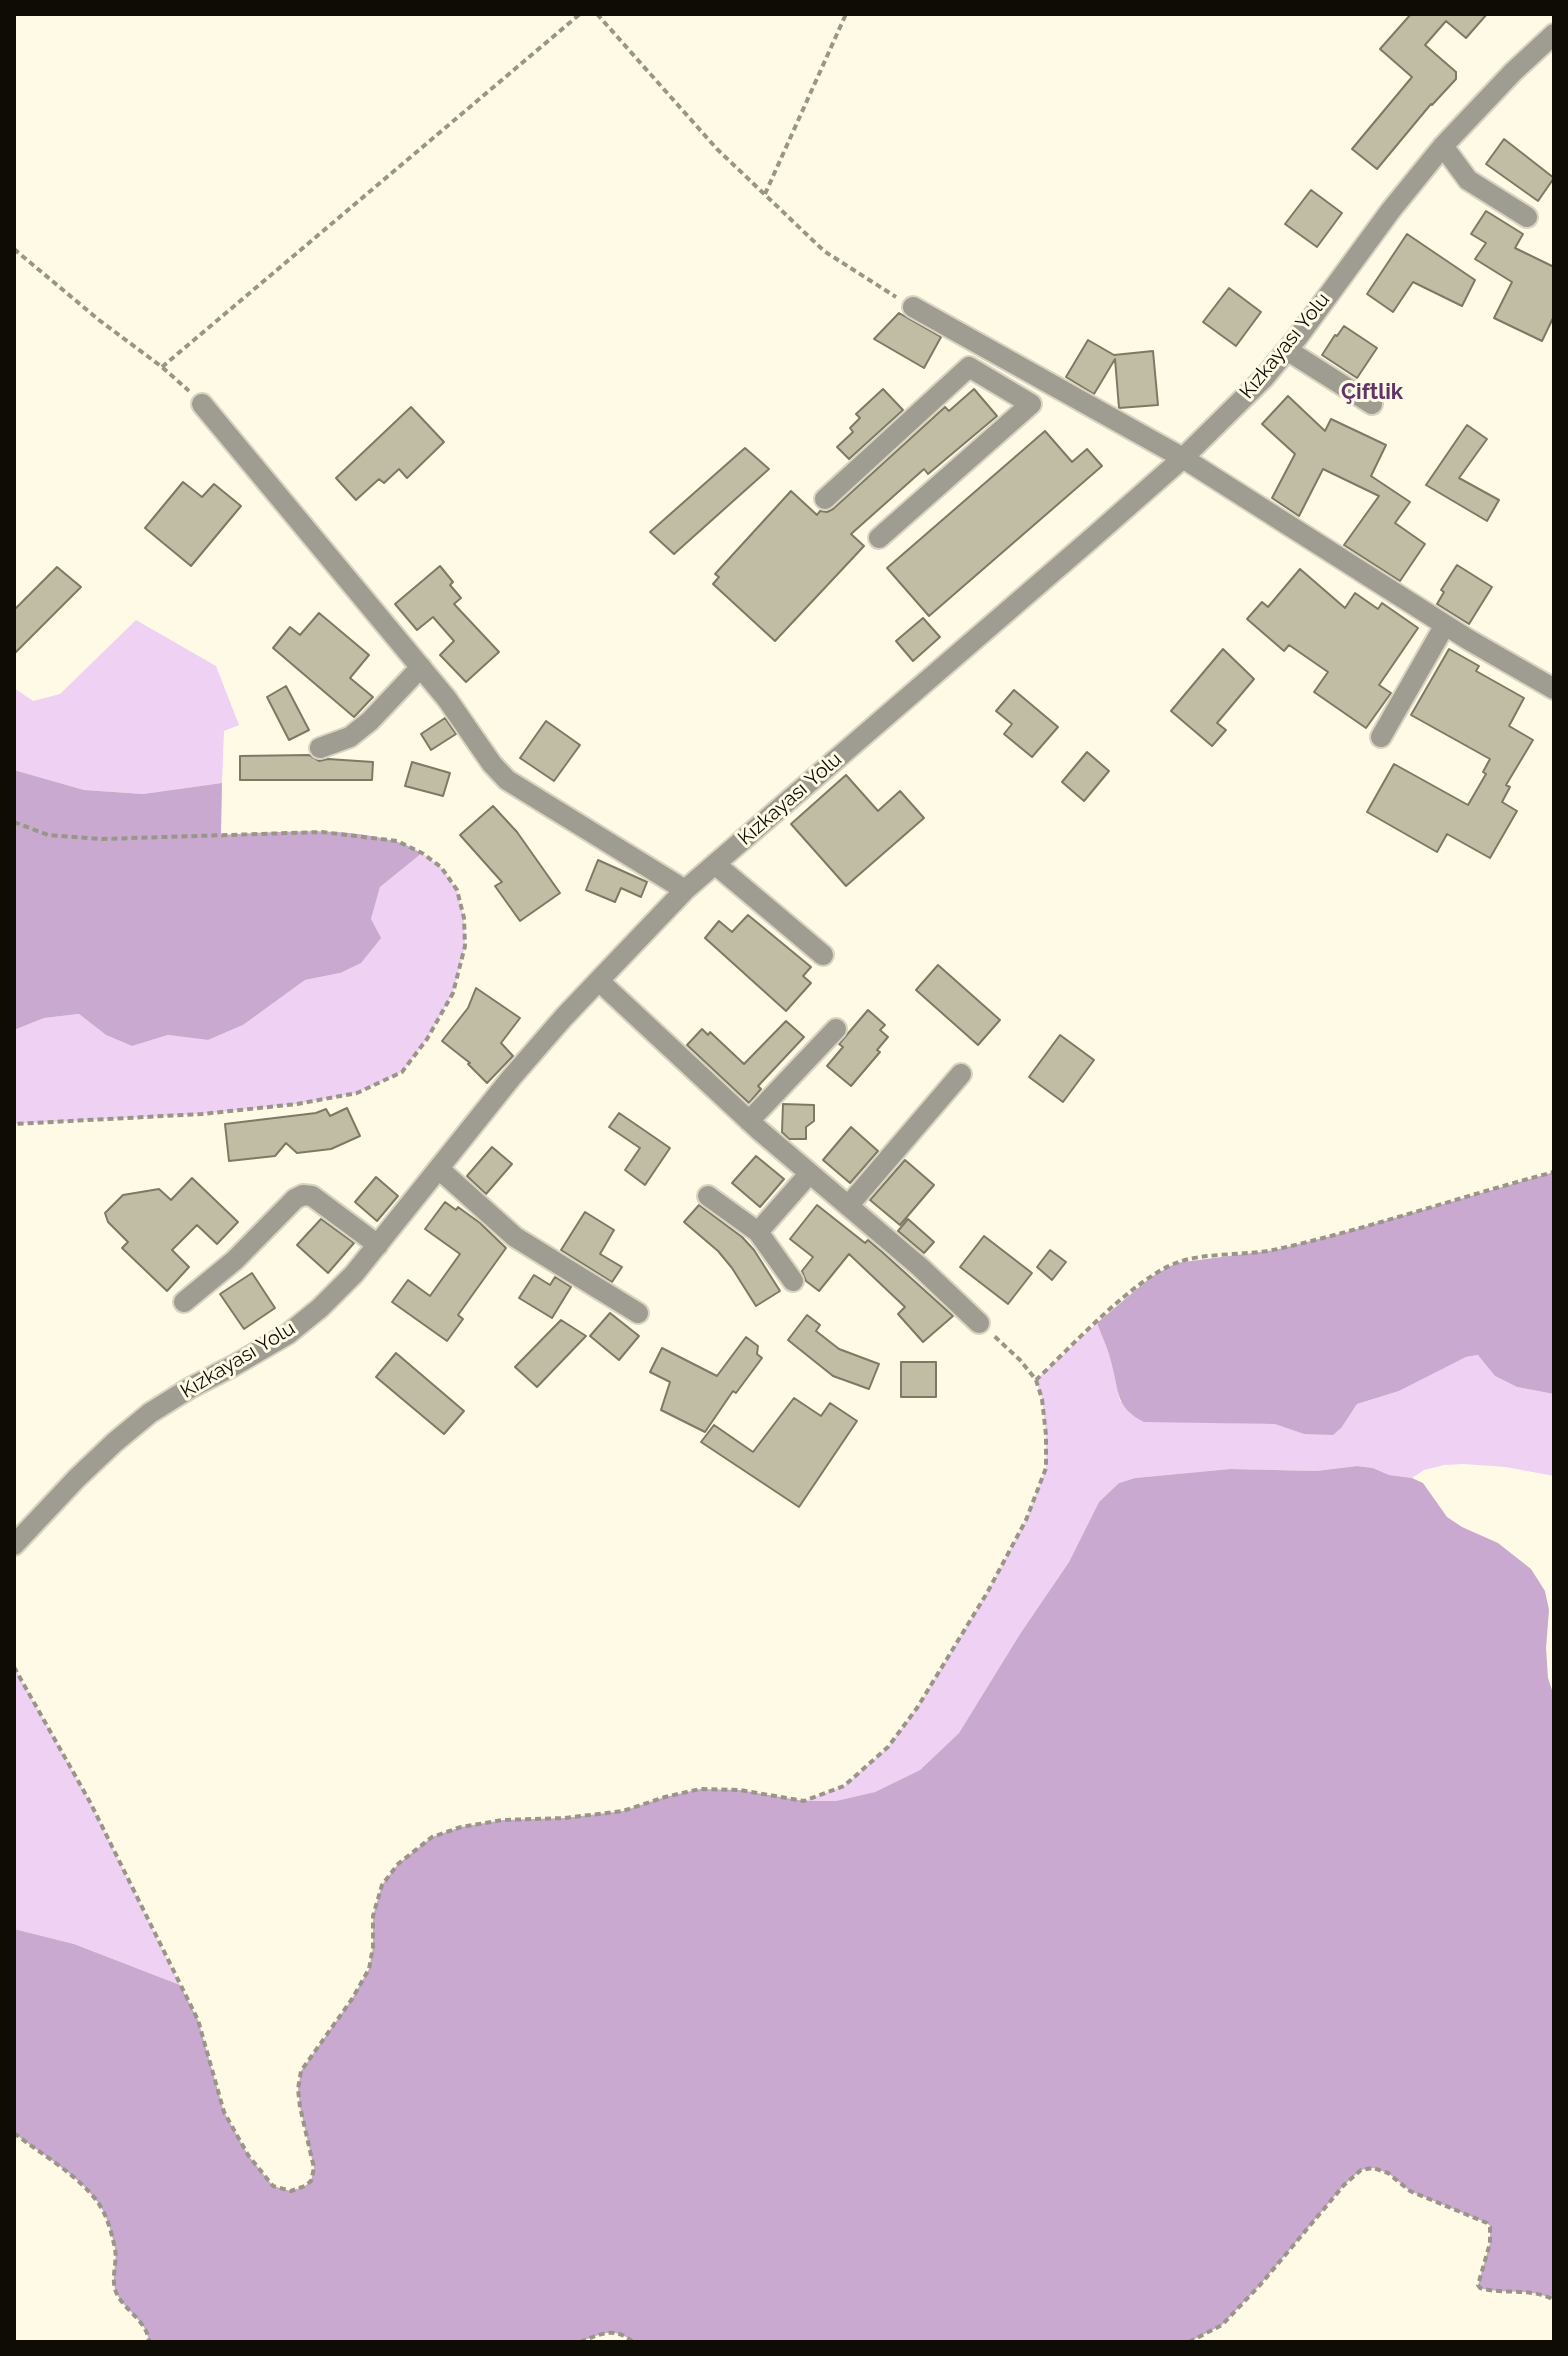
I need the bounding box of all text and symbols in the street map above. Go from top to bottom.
street label: Kızkayası Yolu [1235,288,1335,404]
district label: Çiftlik [1341,379,1403,405]
street label: Kızkayası Yolu [733,748,847,850]
street label: Kızkayası Yolu [176,1316,300,1404]

